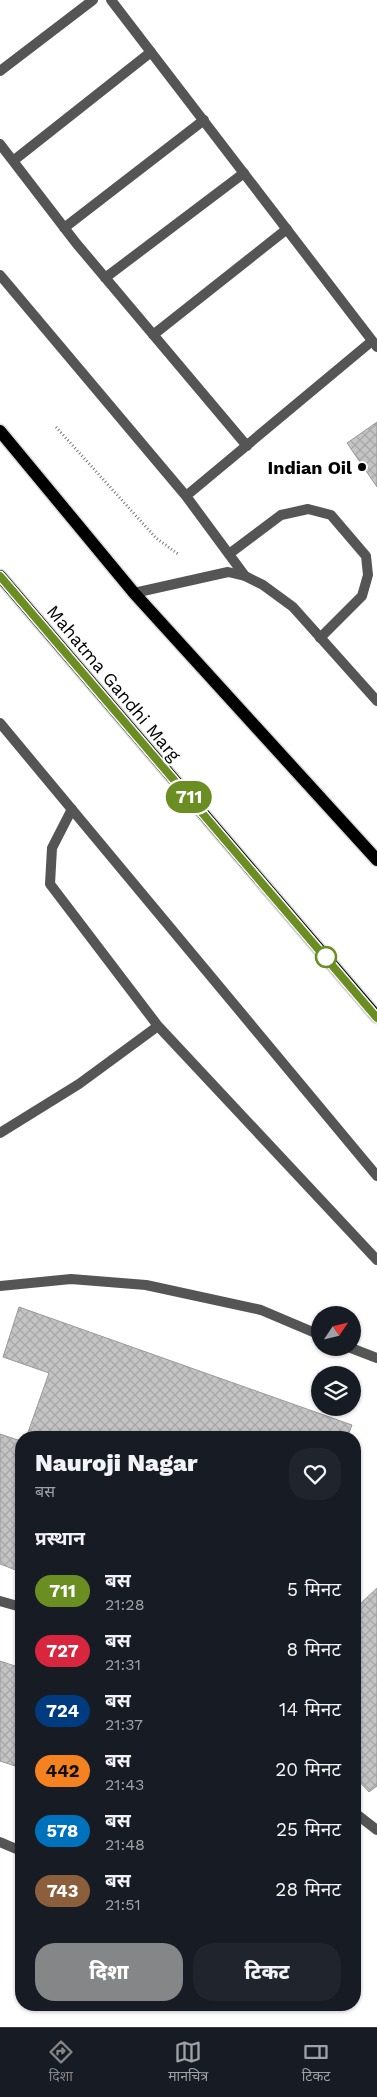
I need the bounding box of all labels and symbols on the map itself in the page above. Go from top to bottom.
place label: Indian Oil [268,457,352,478]
marker: Indian Oil [356,461,368,473]
street label: Mahatma Gandhi Marg [43,601,186,765]
line badge: 711 [160,781,218,813]
unlabelled marker [315,946,337,968]
north arrow [311,1306,361,1356]

